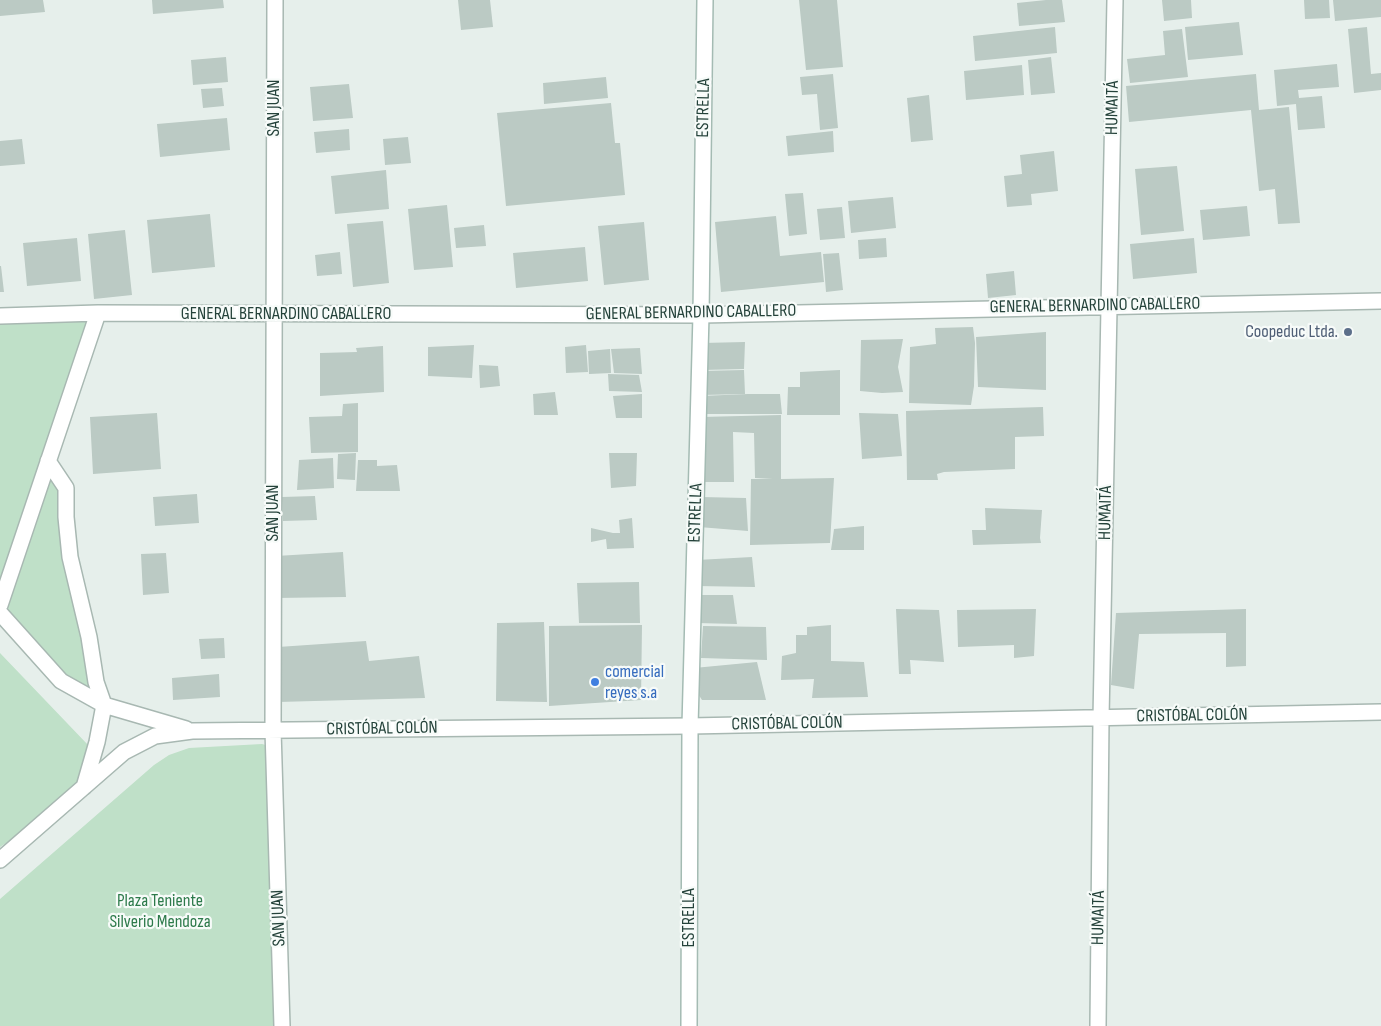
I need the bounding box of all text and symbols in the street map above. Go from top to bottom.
street label: ESTRELLA [693,78,715,138]
street label: SAN JUAN [263,80,285,136]
street label: HUMAITÁ [1102,81,1124,135]
street label: GENERAL BERNARDINO CABALLERO [989,293,1201,319]
street label: GENERAL BERNARDINO CABALLERO [585,300,797,326]
street label: GENERAL BERNARDINO CABALLERO [181,303,391,325]
place label: Coopeduc Ltda. [1245,321,1338,343]
marker: Coopeduc Ltda. [1342,326,1354,338]
street label: ESTRELLA [684,483,708,543]
street label: SAN JUAN [262,485,284,541]
street label: HUMAITÁ [1095,486,1117,540]
place label: comercial reyes s.a [605,661,664,704]
marker: comercial reyes s.a [589,676,601,688]
street label: CRISTÓBAL COLÓN [1136,704,1248,728]
street label: CRISTÓBAL COLÓN [731,712,843,736]
street label: CRISTÓBAL COLÓN [326,717,438,741]
street label: ESTRELLA [678,888,700,948]
street label: SAN JUAN [267,889,291,947]
park label: Plaza Teniente Silverio Mendoza [109,890,211,932]
street label: HUMAITÁ [1088,891,1110,945]

